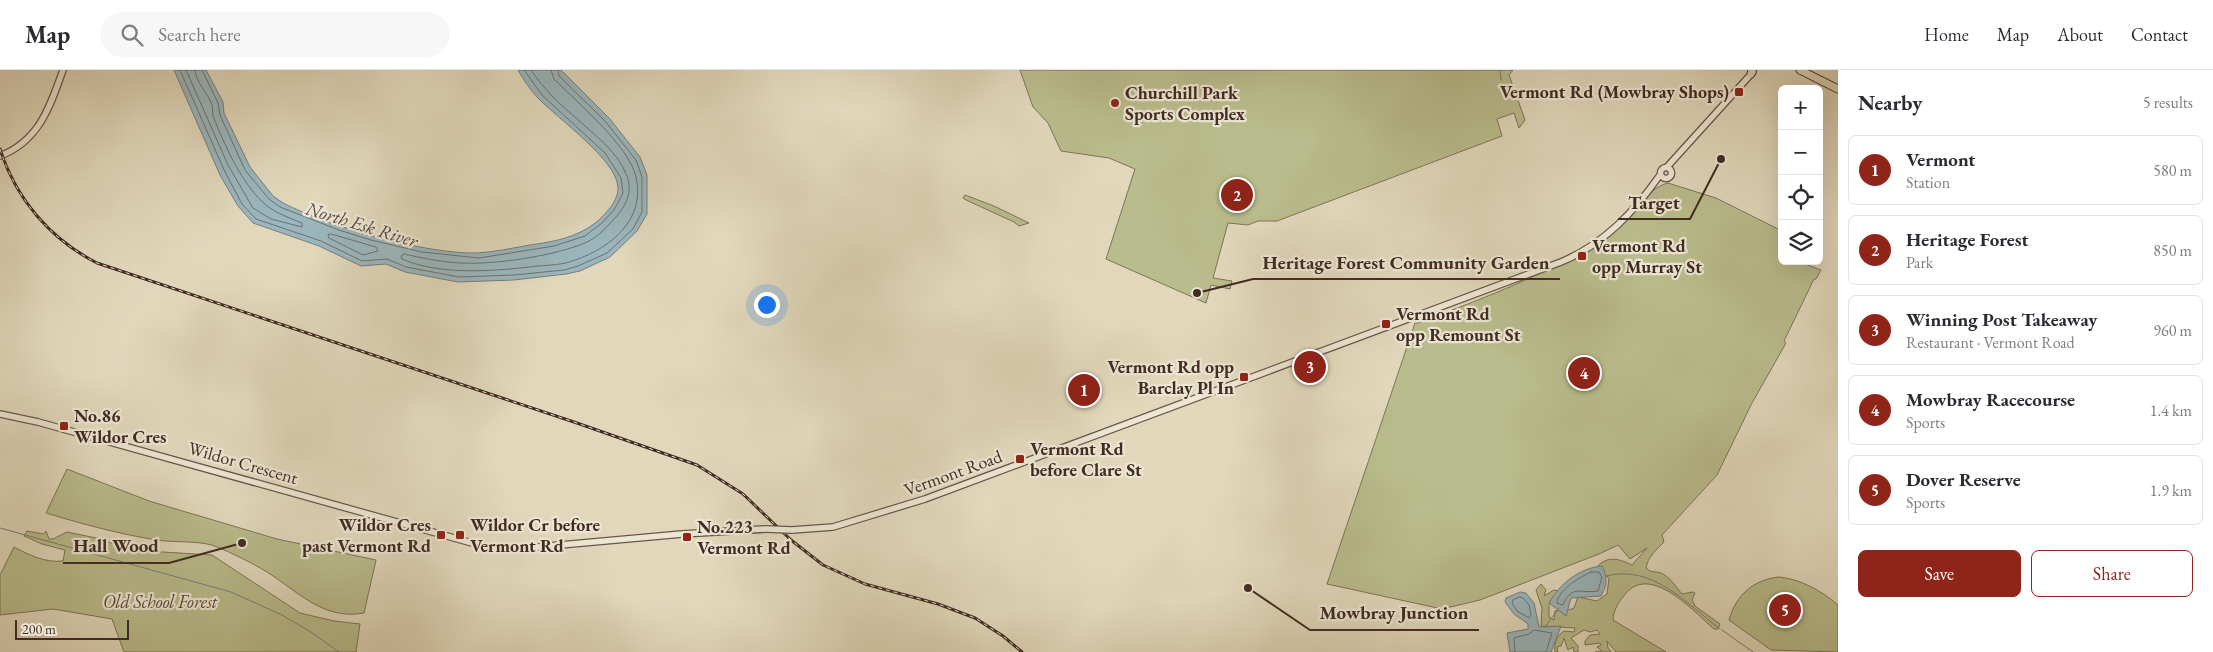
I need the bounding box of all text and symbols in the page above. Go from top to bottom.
search box [100,12,450,57]
text: Map [25,19,70,50]
icon: search [118,21,146,49]
text: Search here [158,22,241,47]
text: Home [1924,23,1969,46]
text: Map [1997,23,2029,46]
text: About [2057,23,2103,46]
text: Contact [2131,23,2188,46]
place label: Vermont Rd (Mowbray Shops) [1500,80,1729,103]
place label: Churchill Park Sports Complex [1125,81,1245,125]
map controls [1778,85,1823,265]
button: + [1778,85,1823,130]
marker: Vermont Rd (Mowbray Shops) [1733,86,1745,98]
text: Nearby [1858,89,1922,116]
text: 5 results [2143,92,2193,113]
marker: Churchill Park Sports Complex [1109,97,1121,109]
button: − [1778,130,1823,175]
text: Vermont [1906,147,1975,172]
text: 1 [1871,160,1879,181]
text: 580 m [2153,160,2192,181]
text: Station [1906,172,1950,193]
button: locate [1778,175,1823,220]
pin: 2 [1221,176,1253,214]
callout: Target [1618,185,1690,219]
text: Target [1628,190,1680,215]
water label: North Esk River [302,195,422,254]
button: layers [1778,220,1823,265]
text: Heritage Forest [1906,227,2029,252]
place label: Vermont Rd opp Murray St [1592,234,1702,278]
text: 2 [1871,240,1879,261]
text: 850 m [2153,240,2192,261]
callout: Heritage Forest Community Garden [1253,245,1560,279]
text: Heritage Forest Community Garden [1263,250,1550,275]
marker: Vermont Rd opp Murray St [1576,250,1588,262]
text: Park [1906,252,1933,273]
your location [754,292,780,318]
place label: Vermont Rd opp Remount St [1396,302,1521,346]
text: Winning Post Takeaway [1906,307,2097,332]
marker: Vermont Rd opp Remount St [1380,318,1392,330]
text: 3 [1871,320,1879,341]
text: 960 m [2153,320,2192,341]
text: Restaurant · Vermont Road [1906,332,2075,353]
pin: 3 [1294,348,1326,386]
pin: 4 [1568,354,1600,392]
place label: Vermont Rd opp Barclay Pl In [1107,355,1234,399]
pin: 1 [1068,371,1100,409]
marker: Vermont Rd opp Barclay Pl In [1238,371,1250,383]
text: Mowbray Racecourse [1906,387,2075,412]
text: 4 [1871,400,1879,421]
text: 1.4 km [2150,400,2192,421]
place label: No.86 Wildor Cres [74,404,166,448]
text: Sports [1906,412,1945,433]
marker: No.86 Wildor Cres [58,420,70,432]
street label: Wildor Crescent [186,436,301,489]
place label: Vermont Rd before Clare St [1030,437,1142,481]
street label: Vermont Road [901,444,1006,501]
marker: Vermont Rd before Clare St [1014,453,1026,465]
text: Dover Reserve [1906,467,2021,492]
text: 5 [1871,480,1879,501]
text: 1.9 km [2150,480,2192,501]
text: Sports [1906,492,1945,513]
place label: Wildor Cres past Vermont Rd [302,513,431,557]
place label: Wildor Cr before Vermont Rd [470,513,600,557]
place label: No.223 Vermont Rd [697,515,791,559]
callout: Hall Wood [63,529,169,563]
marker: Wildor Cres past Vermont Rd [435,529,447,541]
marker: Wildor Cr before Vermont Rd [454,529,466,541]
marker: No.223 Vermont Rd [681,531,693,543]
text: Hall Wood [73,533,159,558]
button: Save [1858,550,2021,597]
button: Share [2031,550,2193,597]
park label: Old School Forest [103,590,218,613]
pin: 5 [1769,591,1801,629]
callout: Mowbray Junction [1310,596,1479,630]
text: Mowbray Junction [1320,600,1469,625]
scale bar [15,617,129,640]
text: 200 m [22,620,56,638]

